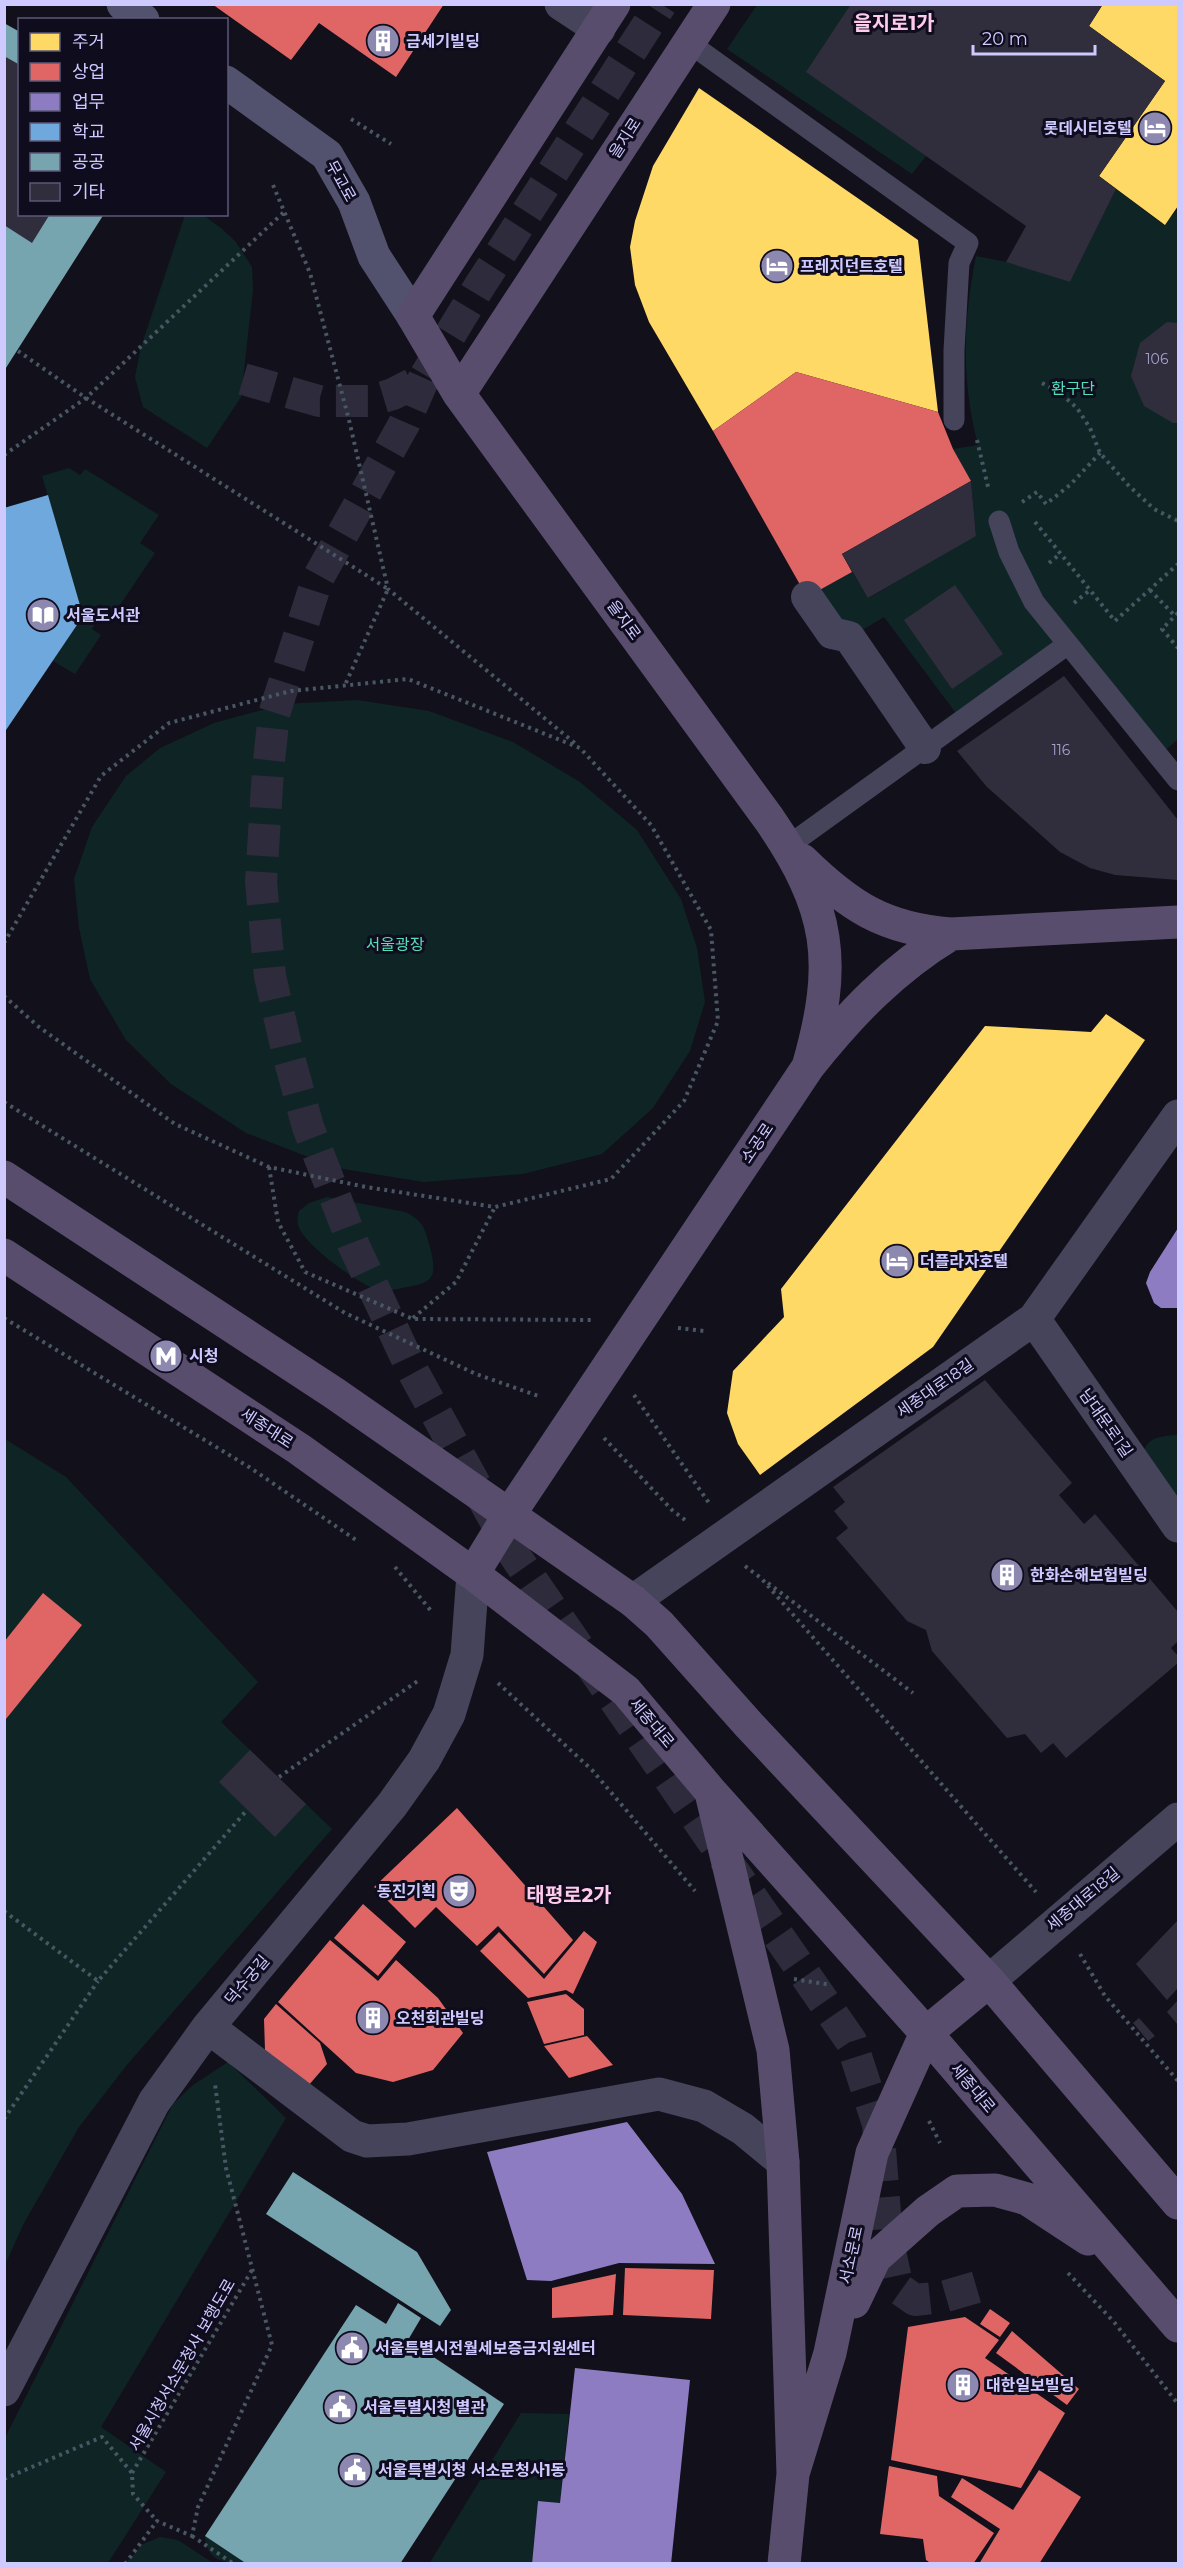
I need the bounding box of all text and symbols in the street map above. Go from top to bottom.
district label: 을지로1가 [853,11,935,35]
legend [18,18,228,216]
scale bar [973,18,1094,56]
building icon: 금세기빌딩 [365,23,401,59]
text: 20 m [982,28,1028,50]
text: 주거 [72,31,105,53]
place label: 금세기빌딩 [406,32,480,51]
text: 상업 [72,61,105,83]
text: 업무 [72,91,105,113]
hotel icon: 롯데시티호텔 [1137,110,1173,146]
street label: 을지로 [605,114,645,162]
place label: 롯데시티호텔 [1044,119,1132,138]
text: 학교 [72,121,105,143]
text: 공공 [72,151,105,173]
street label: 무교로 [322,157,360,205]
text: 기타 [72,181,106,203]
hotel icon: 프레지던트호텔 [759,248,795,284]
place label: 프레지던트호텔 [800,257,903,276]
house number: 106 [1146,350,1169,368]
park label: 환구단 [1051,379,1095,398]
library icon: 서울도서관 [25,597,61,633]
street label: 을지로 [603,597,645,644]
place label: 서울도서관 [66,606,140,625]
house number: 116 [1052,741,1071,759]
park label: 서울광장 [366,935,425,954]
street label: 소공로 [737,1119,777,1167]
hotel icon: 더플라자호텔 [879,1243,915,1279]
place label: 더플라자호텔 [920,1252,1008,1271]
metro station icon: 시청 [148,1338,184,1374]
place label: 시청 [189,1347,218,1366]
street label: 세종대로18길 [893,1355,977,1421]
street label: 남대문로1길 [1075,1385,1137,1461]
street label: 세종대로 [237,1404,297,1452]
building icon: 한화손해보험빌딩 [989,1557,1025,1593]
place label: 한화손해보험빌딩 [1030,1566,1148,1585]
street label: 세종대로 [626,1694,678,1752]
street label: 세종대로18길 [1043,1863,1123,1935]
theatre icon: 동진기획 [441,1873,477,1909]
place label: 동진기획 [377,1882,436,1901]
district label: 태평로2가 [526,1883,612,1907]
street label: 덕수궁길 [221,1951,273,2009]
building icon: 오천회관빌딩 [355,2000,391,2036]
place label: 오천회관빌딩 [396,2009,484,2028]
street label: 세종대로 [947,2059,999,2117]
street label: 서소문로 [836,2224,866,2286]
street label: 서울시청서소문청사 보행도로 [125,2275,239,2454]
public building icon: 서울특별시전월세보증금지원센터 [334,2330,370,2366]
place label: 서울특별시전월세보증금지원센터 [375,2339,596,2358]
building icon: 대한일보빌딩 [945,2367,981,2403]
place label: 대한일보빌딩 [986,2376,1074,2395]
public building icon: 서울특별시청 별관 [322,2389,358,2425]
place label: 서울특별시청 별관 [363,2398,486,2417]
public building icon: 서울특별시청 서소문청사1동 [337,2452,373,2488]
place label: 서울특별시청 서소문청사1동 [378,2461,565,2480]

